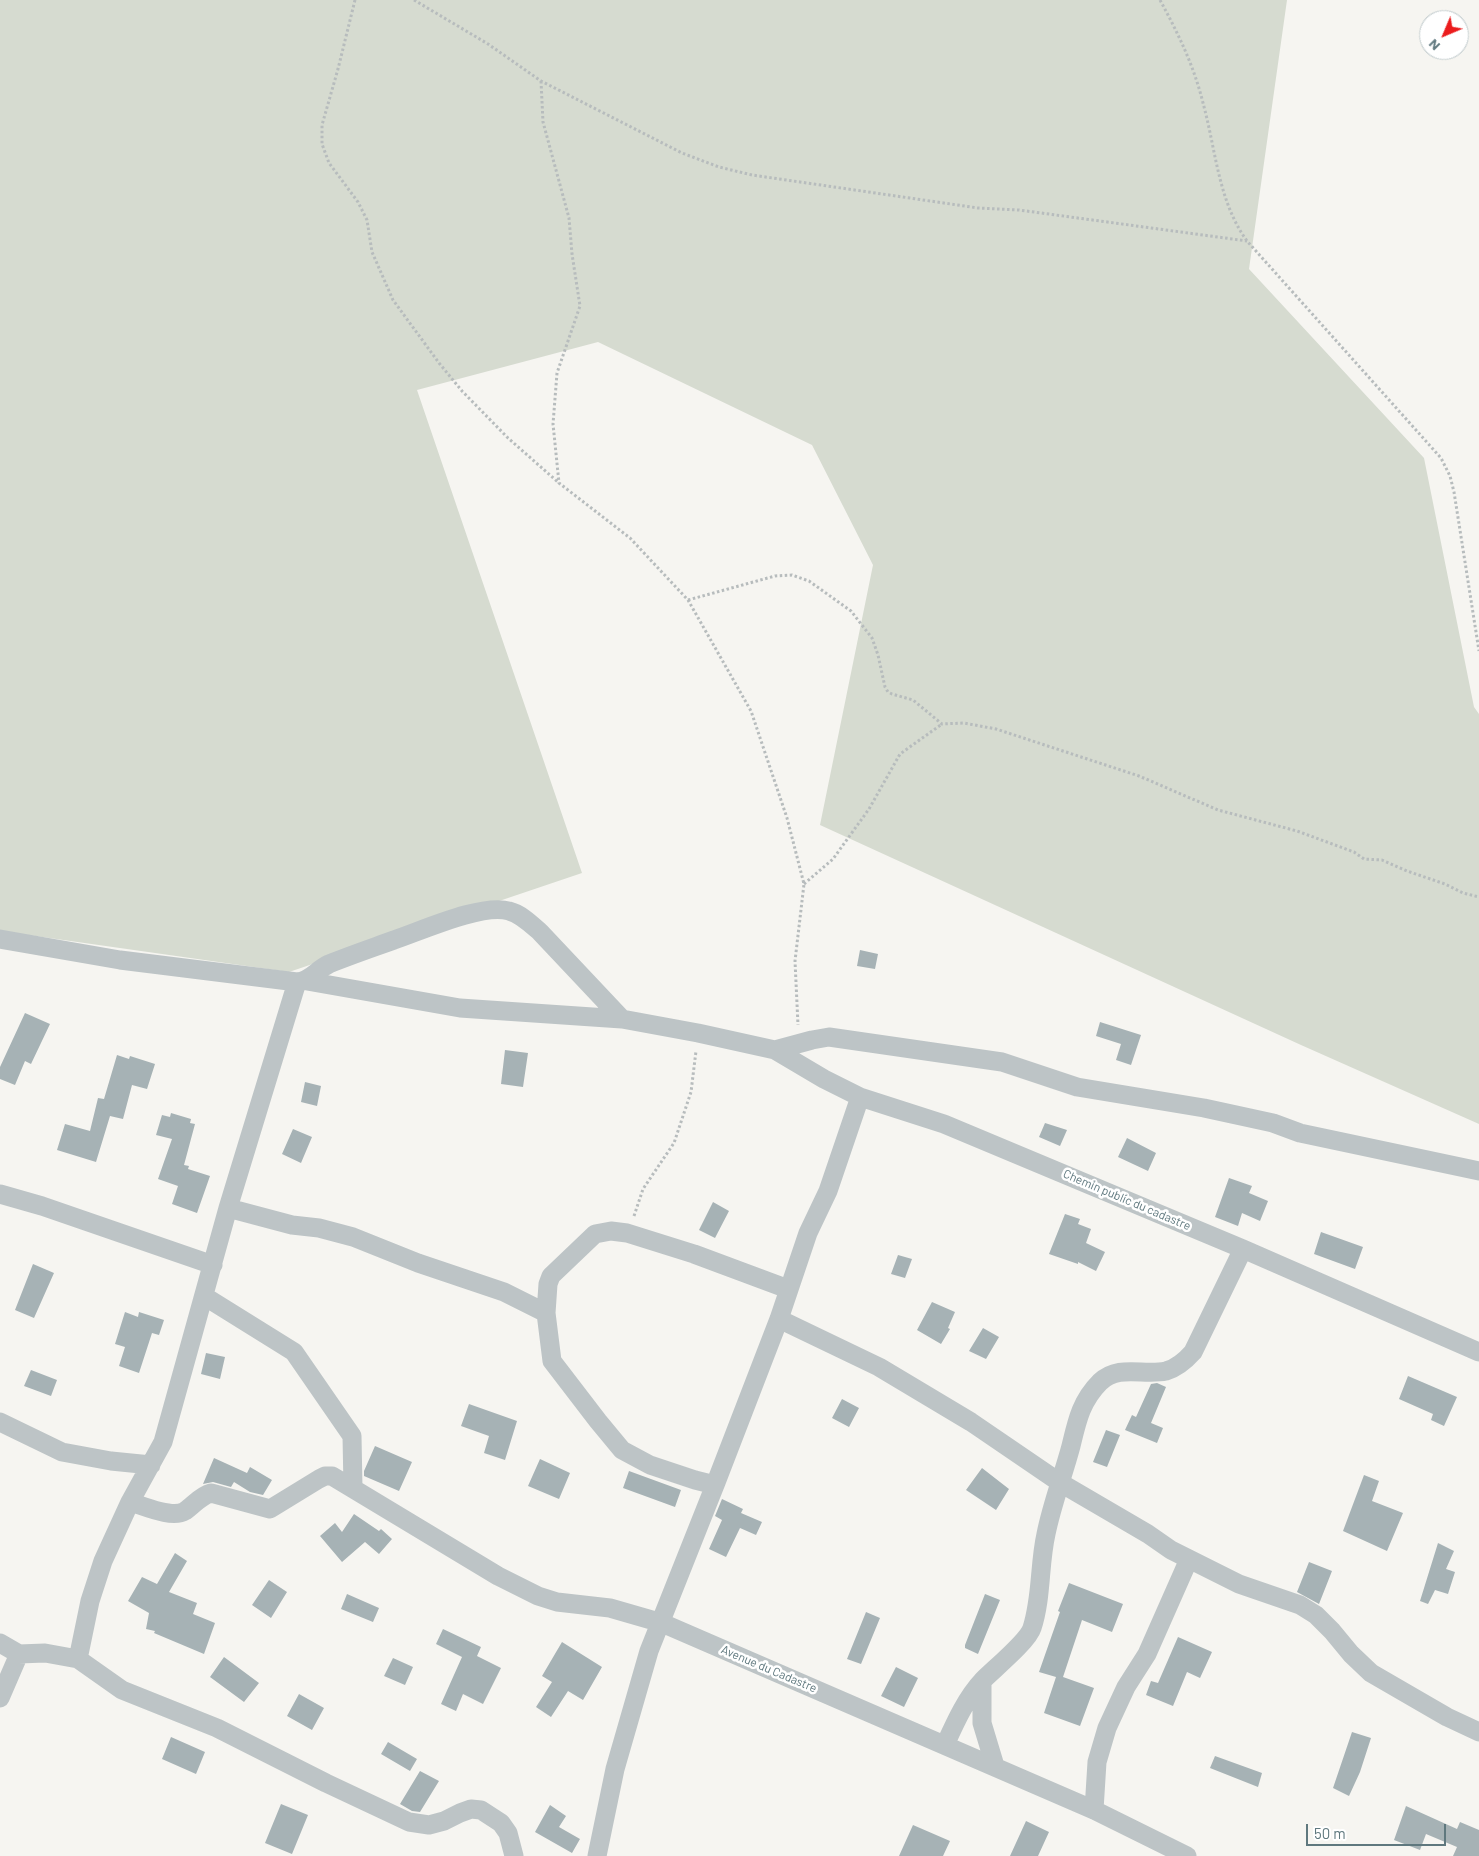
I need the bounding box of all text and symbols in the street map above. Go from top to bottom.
north arrow [1419,10,1469,60]
text: N [1424,36,1443,55]
street label: Chemin public du cadastre [1061,1167,1193,1233]
street label: Avenue du Cadastre [719,1642,819,1696]
scale bar [1309,1814,1449,1846]
text: 50 m [1314,1824,1346,1842]

